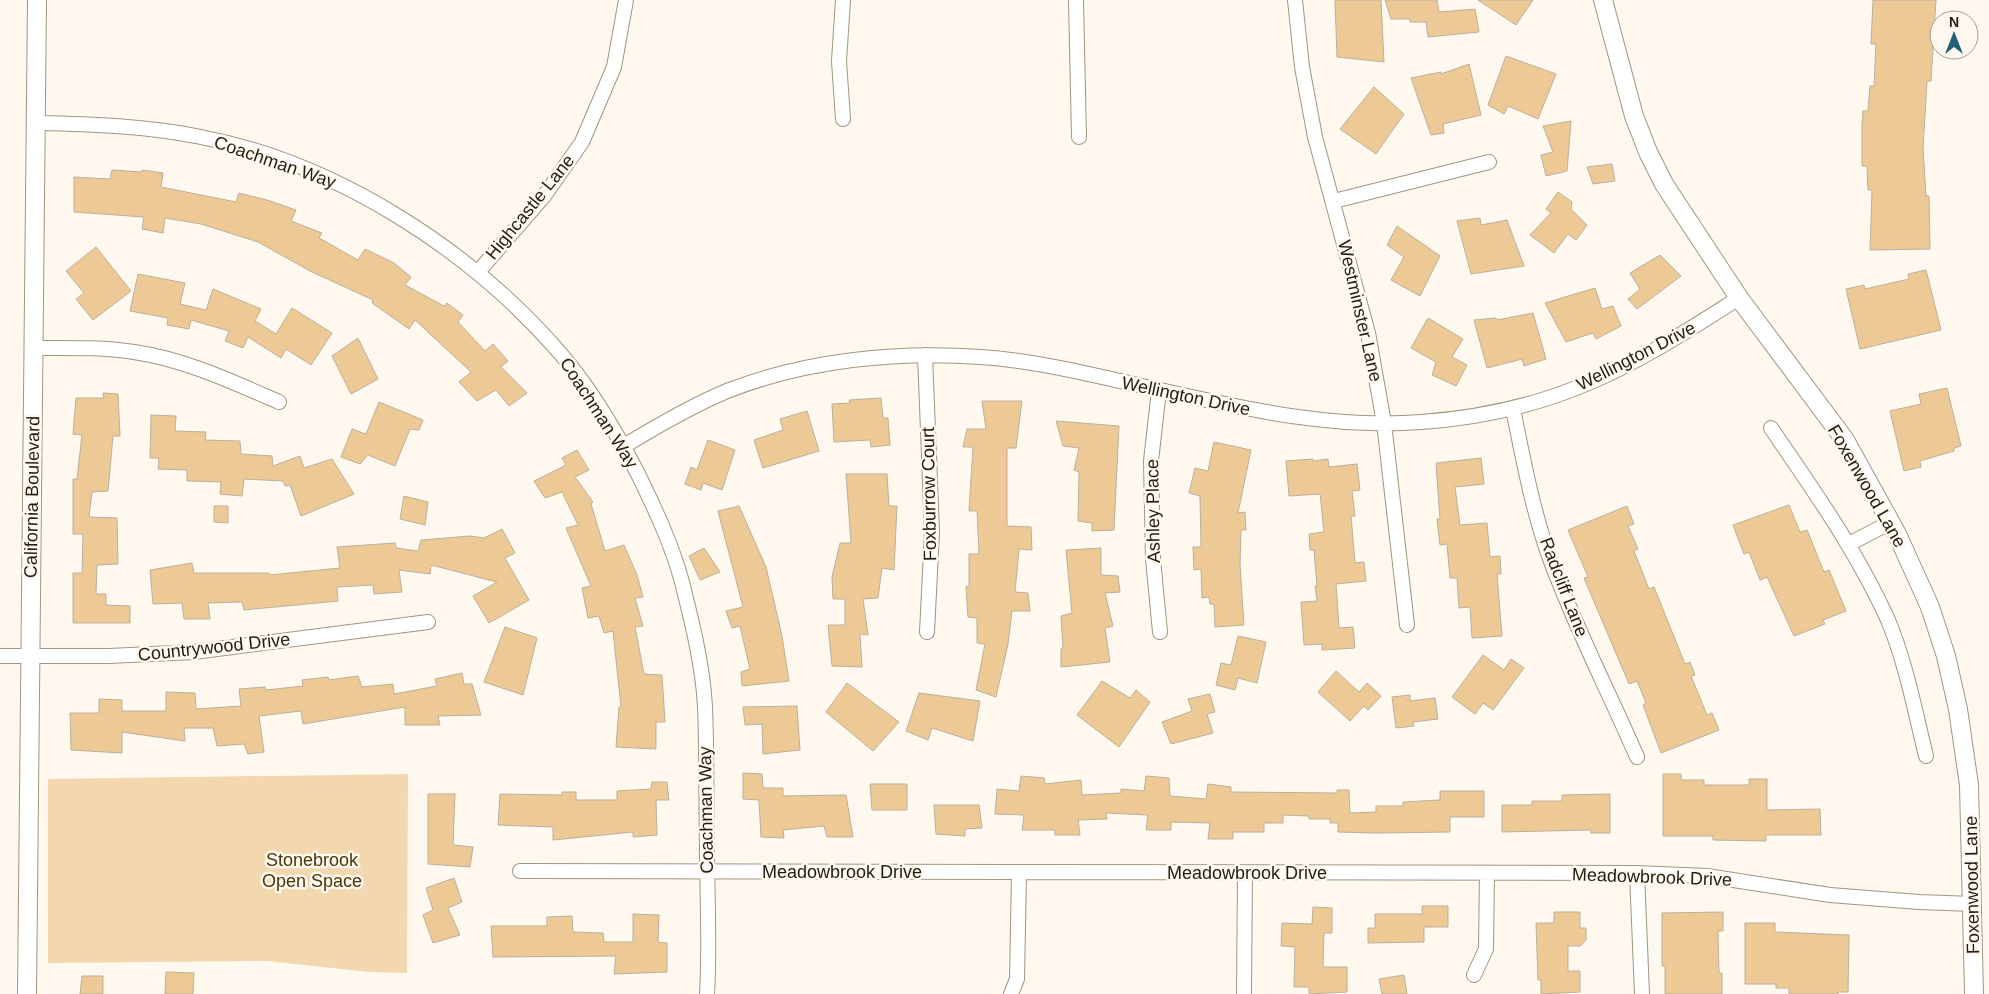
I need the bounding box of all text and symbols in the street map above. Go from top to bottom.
north arrow [1929,10,1979,60]
text: N [1949,14,1959,30]
street label: Coachman Way [212,132,338,192]
street label: Highcastle Lane [482,151,578,263]
street label: Westminster Lane [1334,238,1386,384]
street label: Wellington Drive [1573,317,1699,395]
street label: Coachman Way [556,354,642,472]
street label: Wellington Drive [1120,373,1252,419]
street label: California Boulevard [21,416,43,578]
street label: Foxenwood Lane [1824,421,1910,551]
street label: Foxburrow Court [918,427,940,561]
street label: Ashley Place [1142,459,1164,563]
street label: Radcliff Lane [1536,535,1592,639]
street label: Countrywood Drive [137,629,291,665]
street label: Coachman Way [695,746,717,874]
street label: Foxenwood Lane [1961,816,1983,954]
park label: Stonebrook Open Space [262,850,362,891]
street label: Meadowbrook Drive [762,862,922,882]
street label: Meadowbrook Drive [1167,863,1327,883]
street label: Meadowbrook Drive [1572,864,1732,890]

